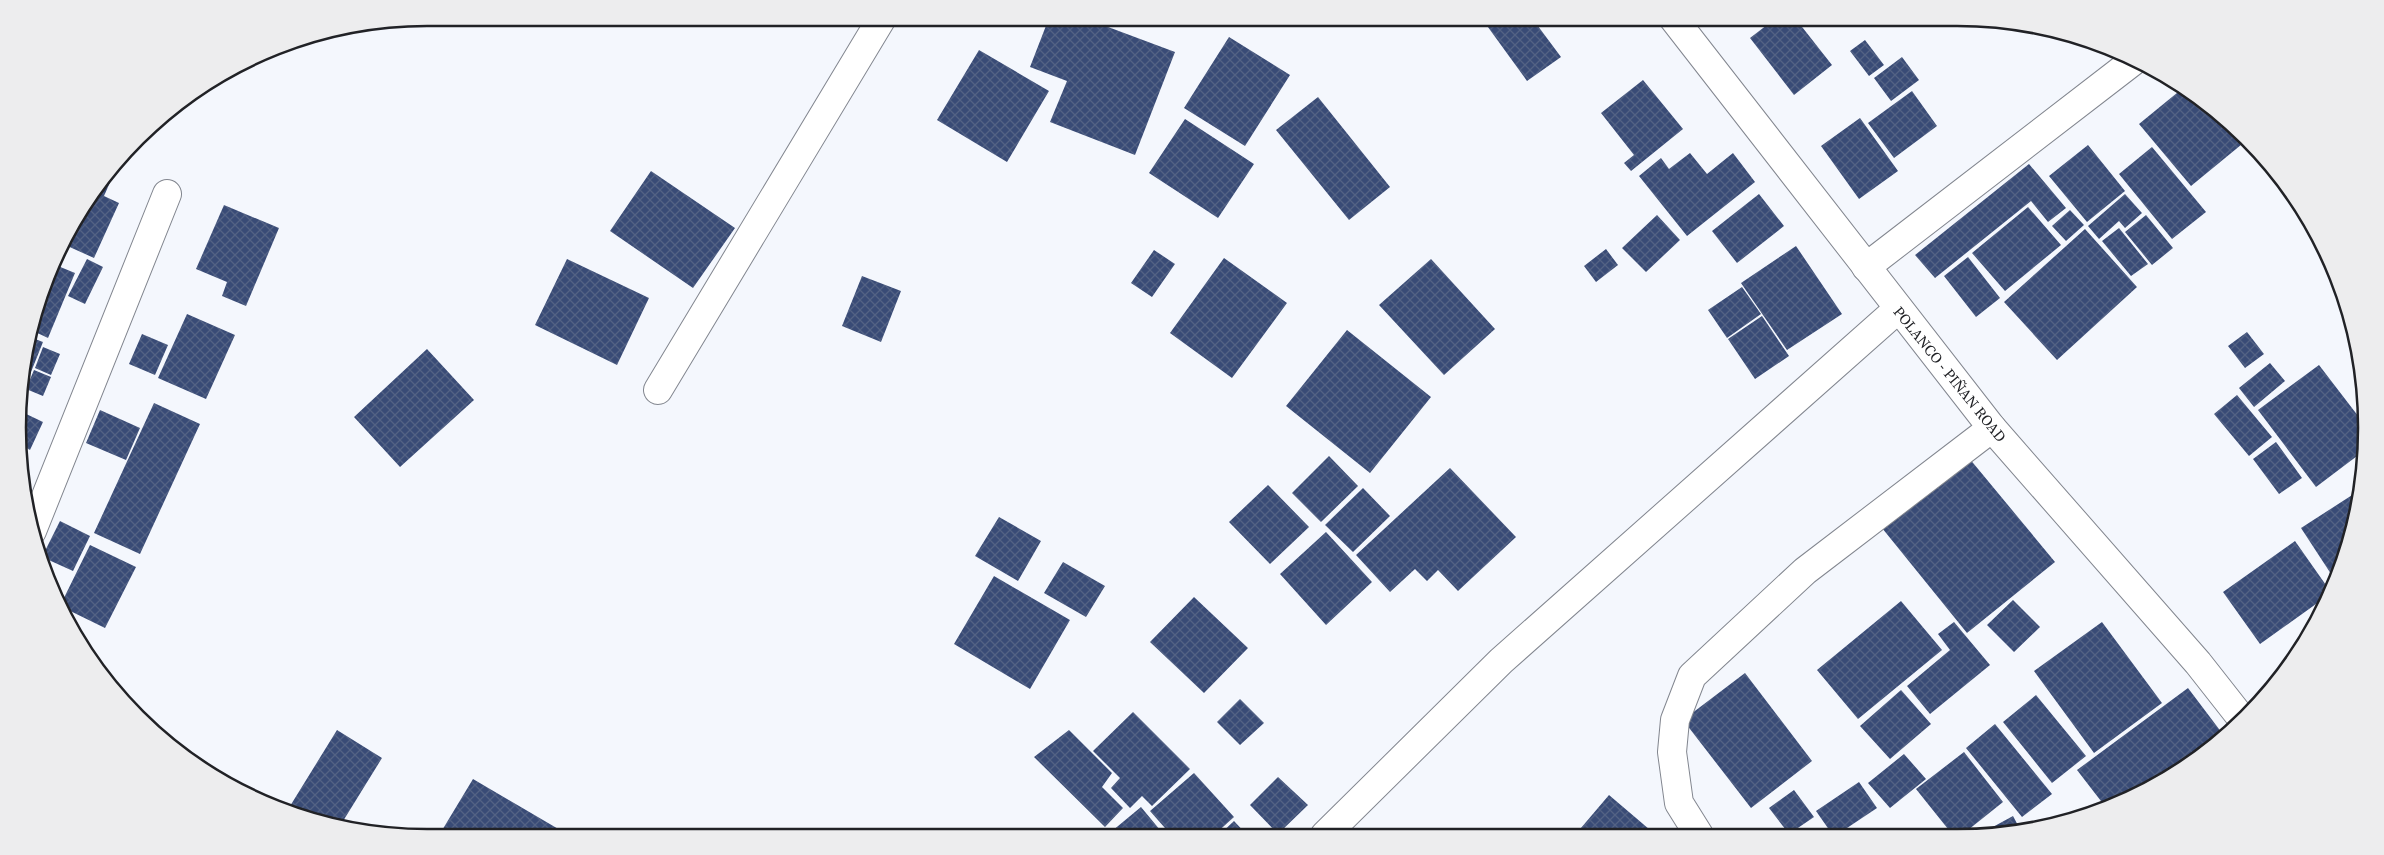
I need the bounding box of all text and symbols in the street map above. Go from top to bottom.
street label: POLANCO - PIÑAN ROAD [1889,302,2011,446]

